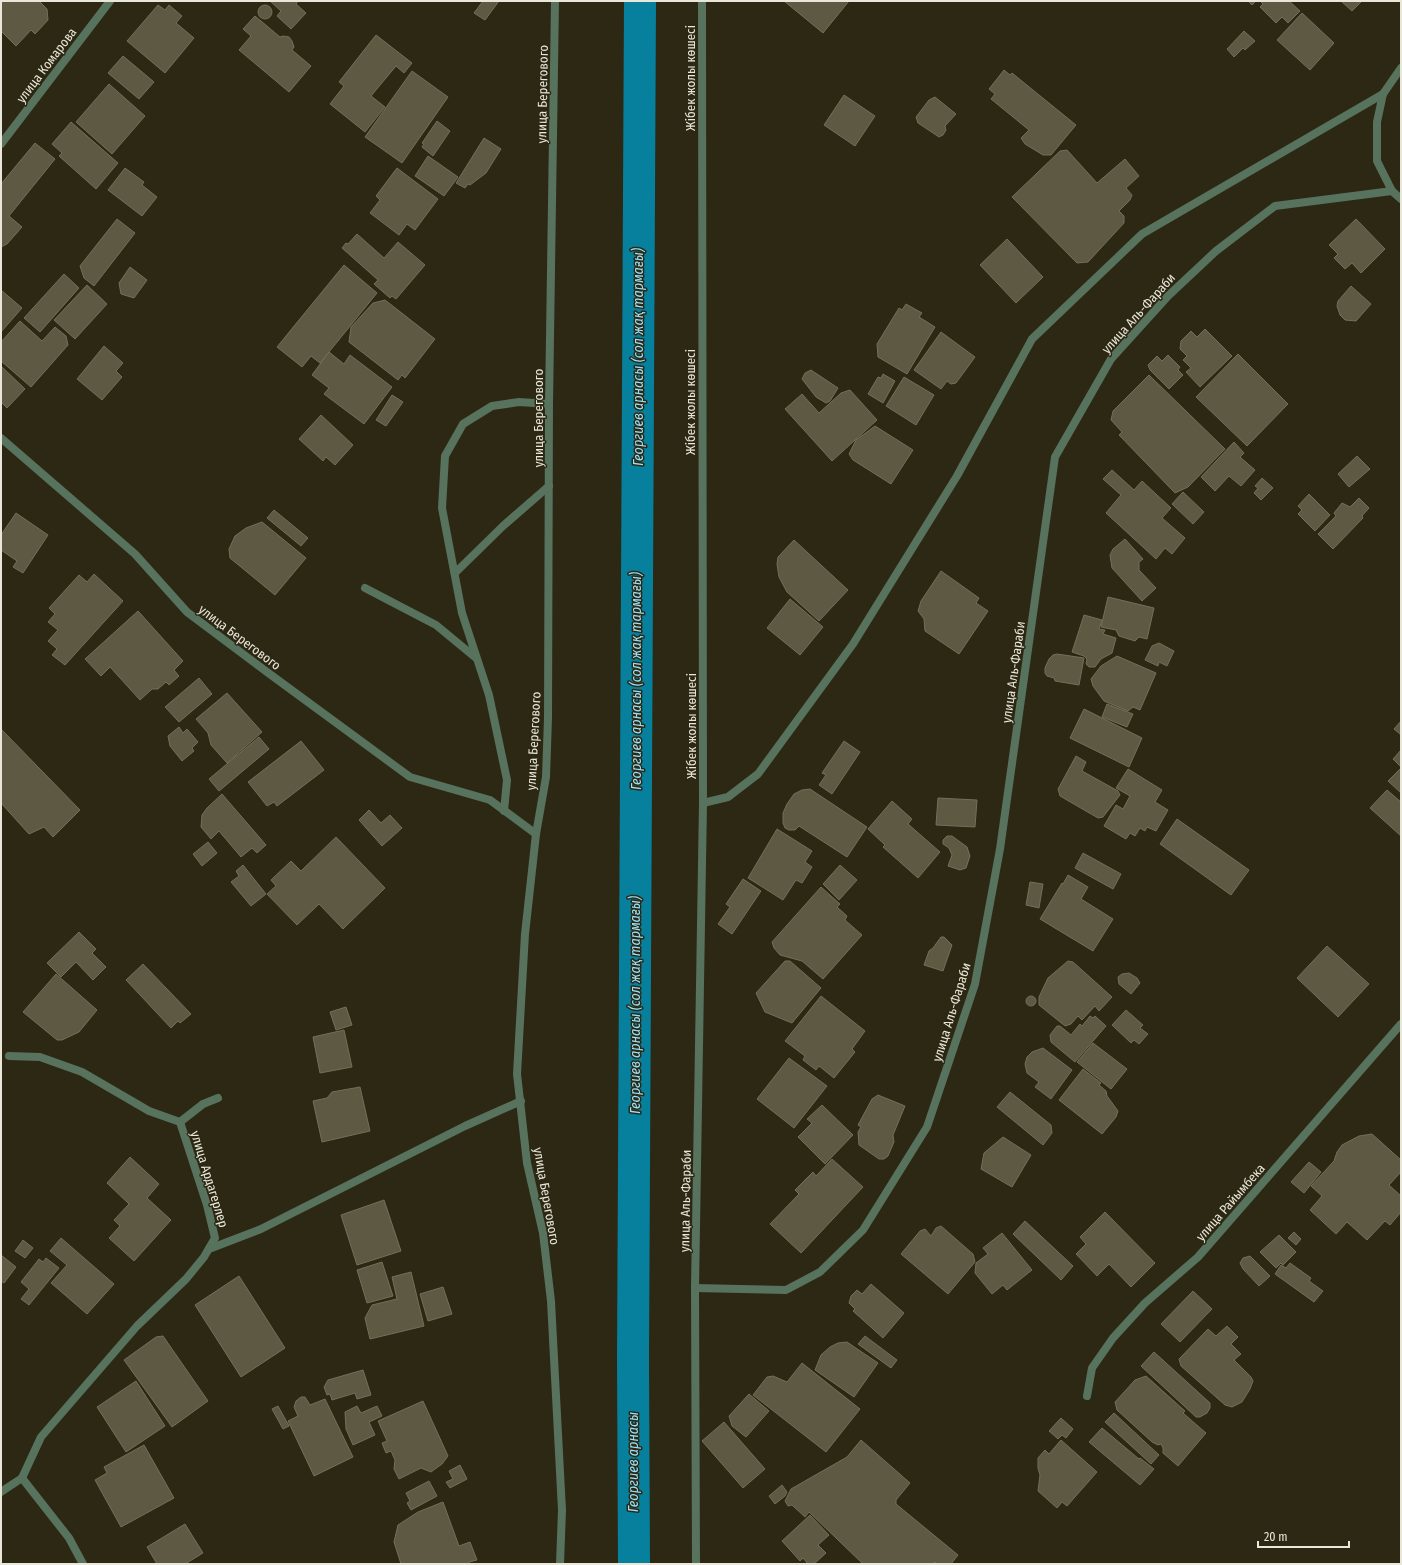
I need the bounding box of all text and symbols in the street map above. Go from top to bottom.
street label: улица Комарова [13,25,79,106]
street label: Жібек жолы көшесі [683,25,698,131]
street label: улица Берегового [534,44,551,143]
water label: Георгиев арнасы (сол жақ тармағы) [630,248,647,466]
street label: улица Аль-Фараби [1098,270,1178,356]
street label: Жібек жолы көшесі [683,349,698,455]
street label: улица Берегового [531,369,546,467]
water label: Георгиев арнасы (сол жақ тармағы) [628,572,645,790]
street label: улица Берегового [196,602,284,673]
street label: улица Аль-Фараби [999,620,1028,724]
street label: Жібек жолы көшесі [684,673,699,779]
street label: улица Берегового [523,691,544,791]
water label: Георгиев арнасы (сол жақ тармағы) [627,896,644,1114]
street label: улица Аль-Фараби [929,961,974,1063]
street label: улица Ардагерлер [188,1129,231,1229]
street label: улица Берегового [531,1146,562,1246]
street label: улица Аль-Фараби [677,1150,694,1252]
street label: улица Райымбека [1193,1161,1268,1244]
water label: Георгиев арнасы [625,1412,642,1512]
scale bar [1258,1523,1349,1549]
text: 20 m [1264,1530,1288,1544]

